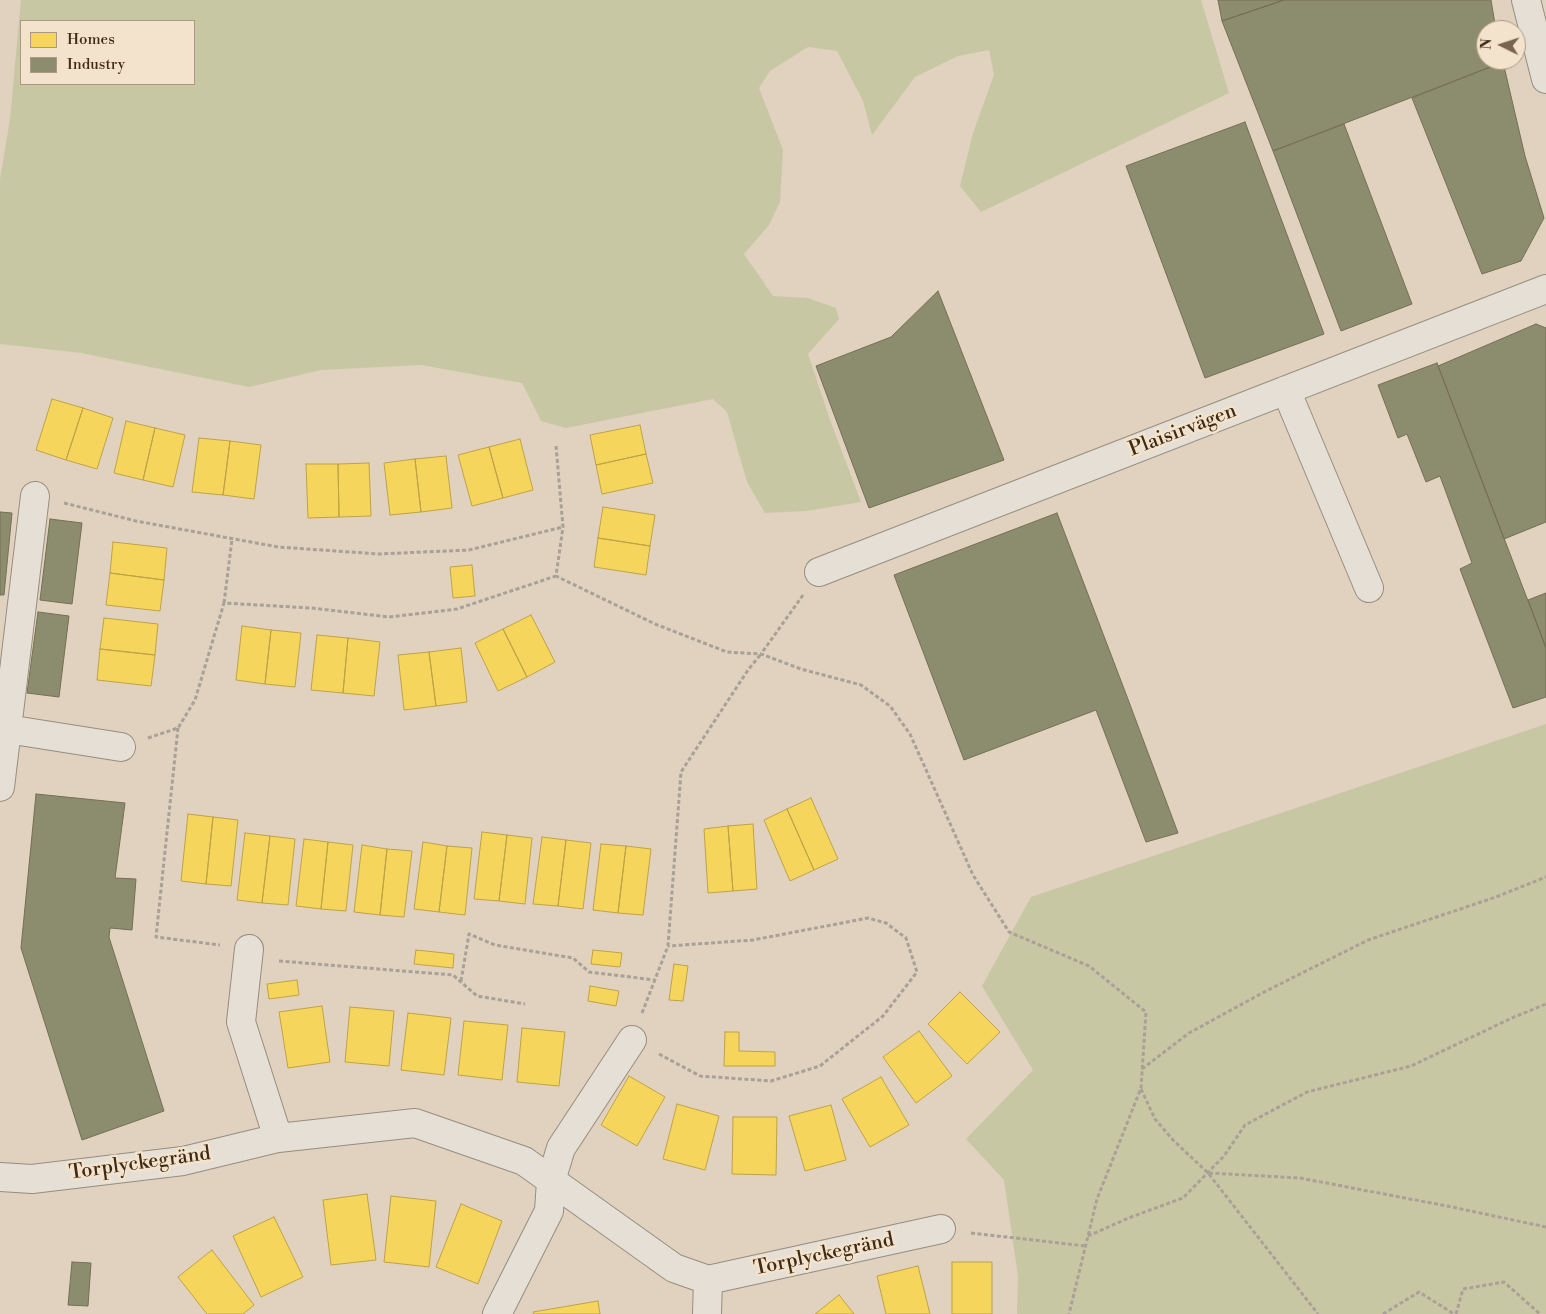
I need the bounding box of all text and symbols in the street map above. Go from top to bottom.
legend [20,20,195,85]
north arrow [1476,20,1526,70]
text: Homes [67,30,115,49]
text: N [1478,38,1496,50]
text: Industry [67,55,125,74]
street label: Plaisirvägen [1126,400,1240,462]
street label: Torplyckegränd [68,1142,212,1186]
street label: Torplyckegränd [752,1228,896,1282]

